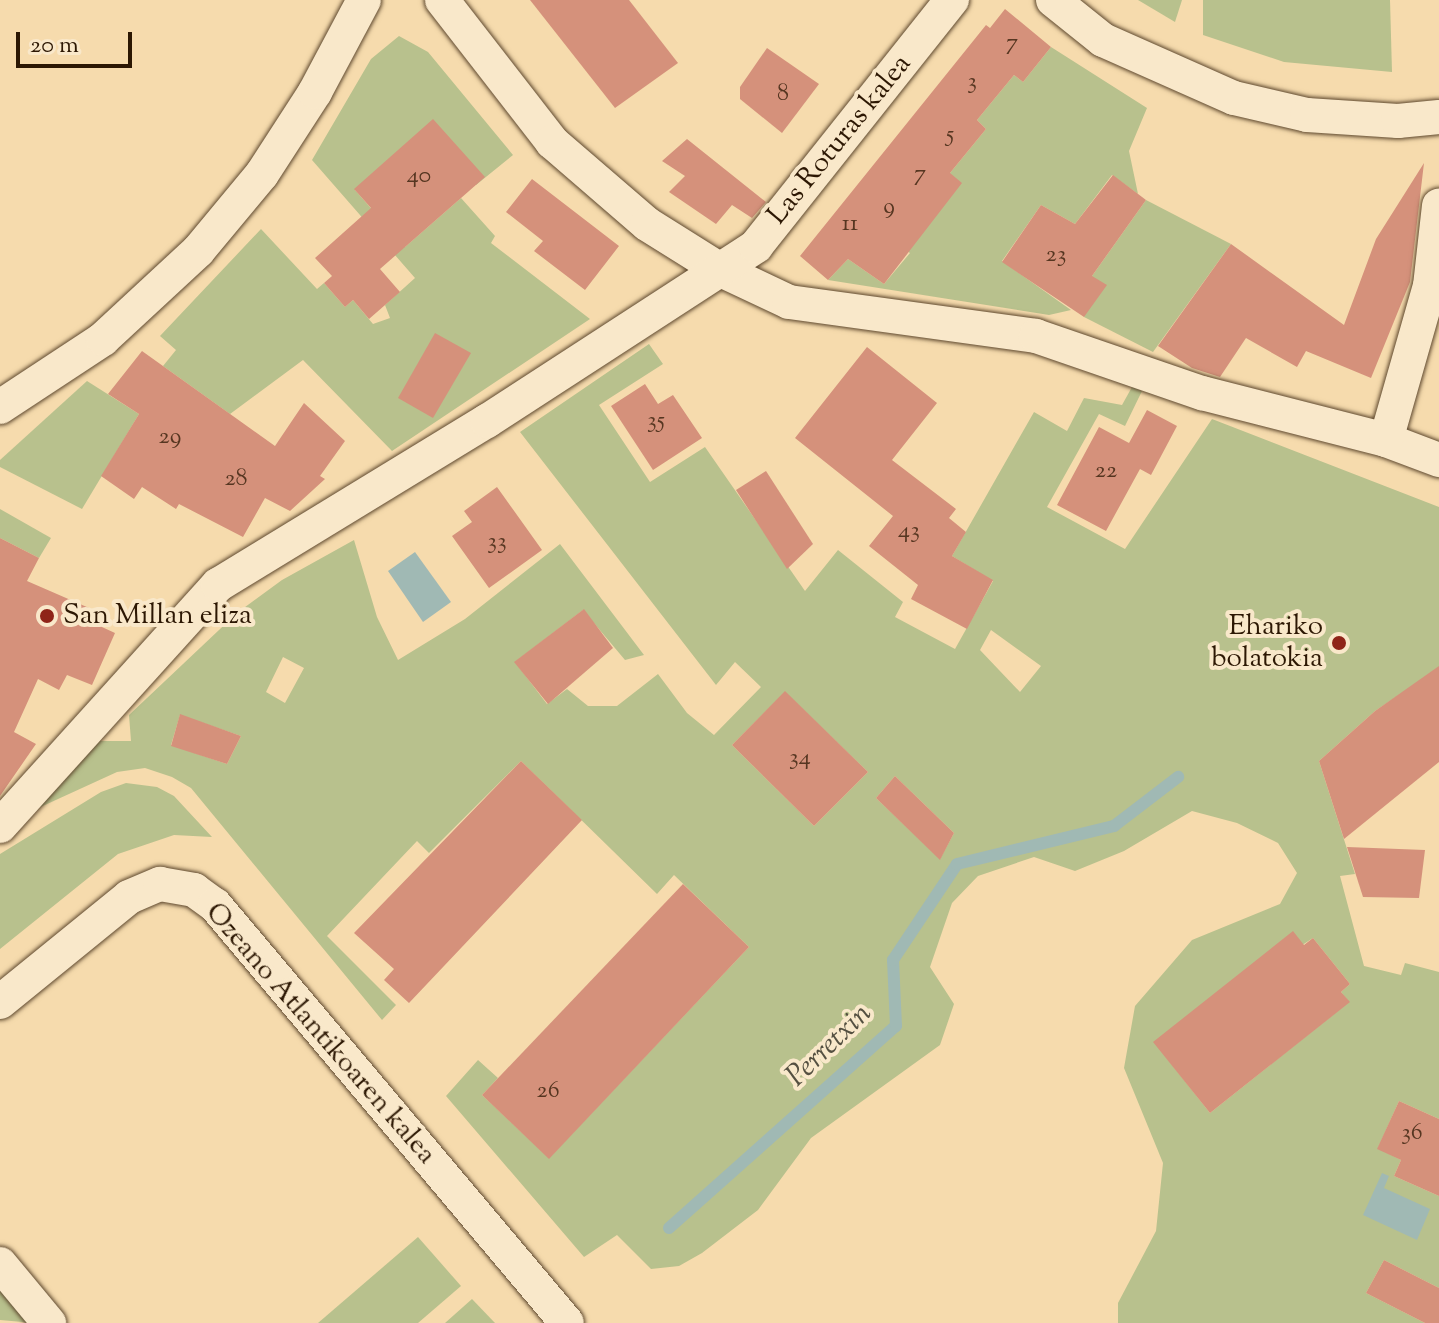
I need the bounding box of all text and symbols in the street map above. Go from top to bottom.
scale bar [20,16,136,66]
text: 20 m [30,29,79,63]
house number: 7 [1006,30,1018,58]
street label: Las Roturas kalea [761,48,919,232]
house number: 3 [967,69,977,97]
house number: 8 [777,81,789,109]
house number: 5 [946,122,954,150]
house number: 7 [914,161,926,189]
house number: 40 [407,163,431,191]
house number: 9 [883,194,895,222]
house number: 11 [842,211,858,239]
house number: 23 [1046,242,1066,270]
house number: 35 [647,408,665,436]
house number: 29 [159,424,181,452]
house number: 22 [1095,458,1117,486]
house number: 28 [224,466,248,494]
house number: 43 [898,518,920,546]
house number: 33 [487,529,507,557]
place label: San Millan eliza [63,599,252,633]
marker: San Millan eliza [38,607,56,625]
place label: Ehariko bolatokia [1211,610,1323,676]
marker: Ehariko bolatokia [1330,634,1348,652]
house number: 34 [789,745,811,773]
street label: Ozeano Atlantikoaren kalea [197,897,443,1171]
water label: Perretxin [780,997,880,1095]
house number: 26 [536,1078,560,1106]
house number: 36 [1401,1120,1423,1148]

